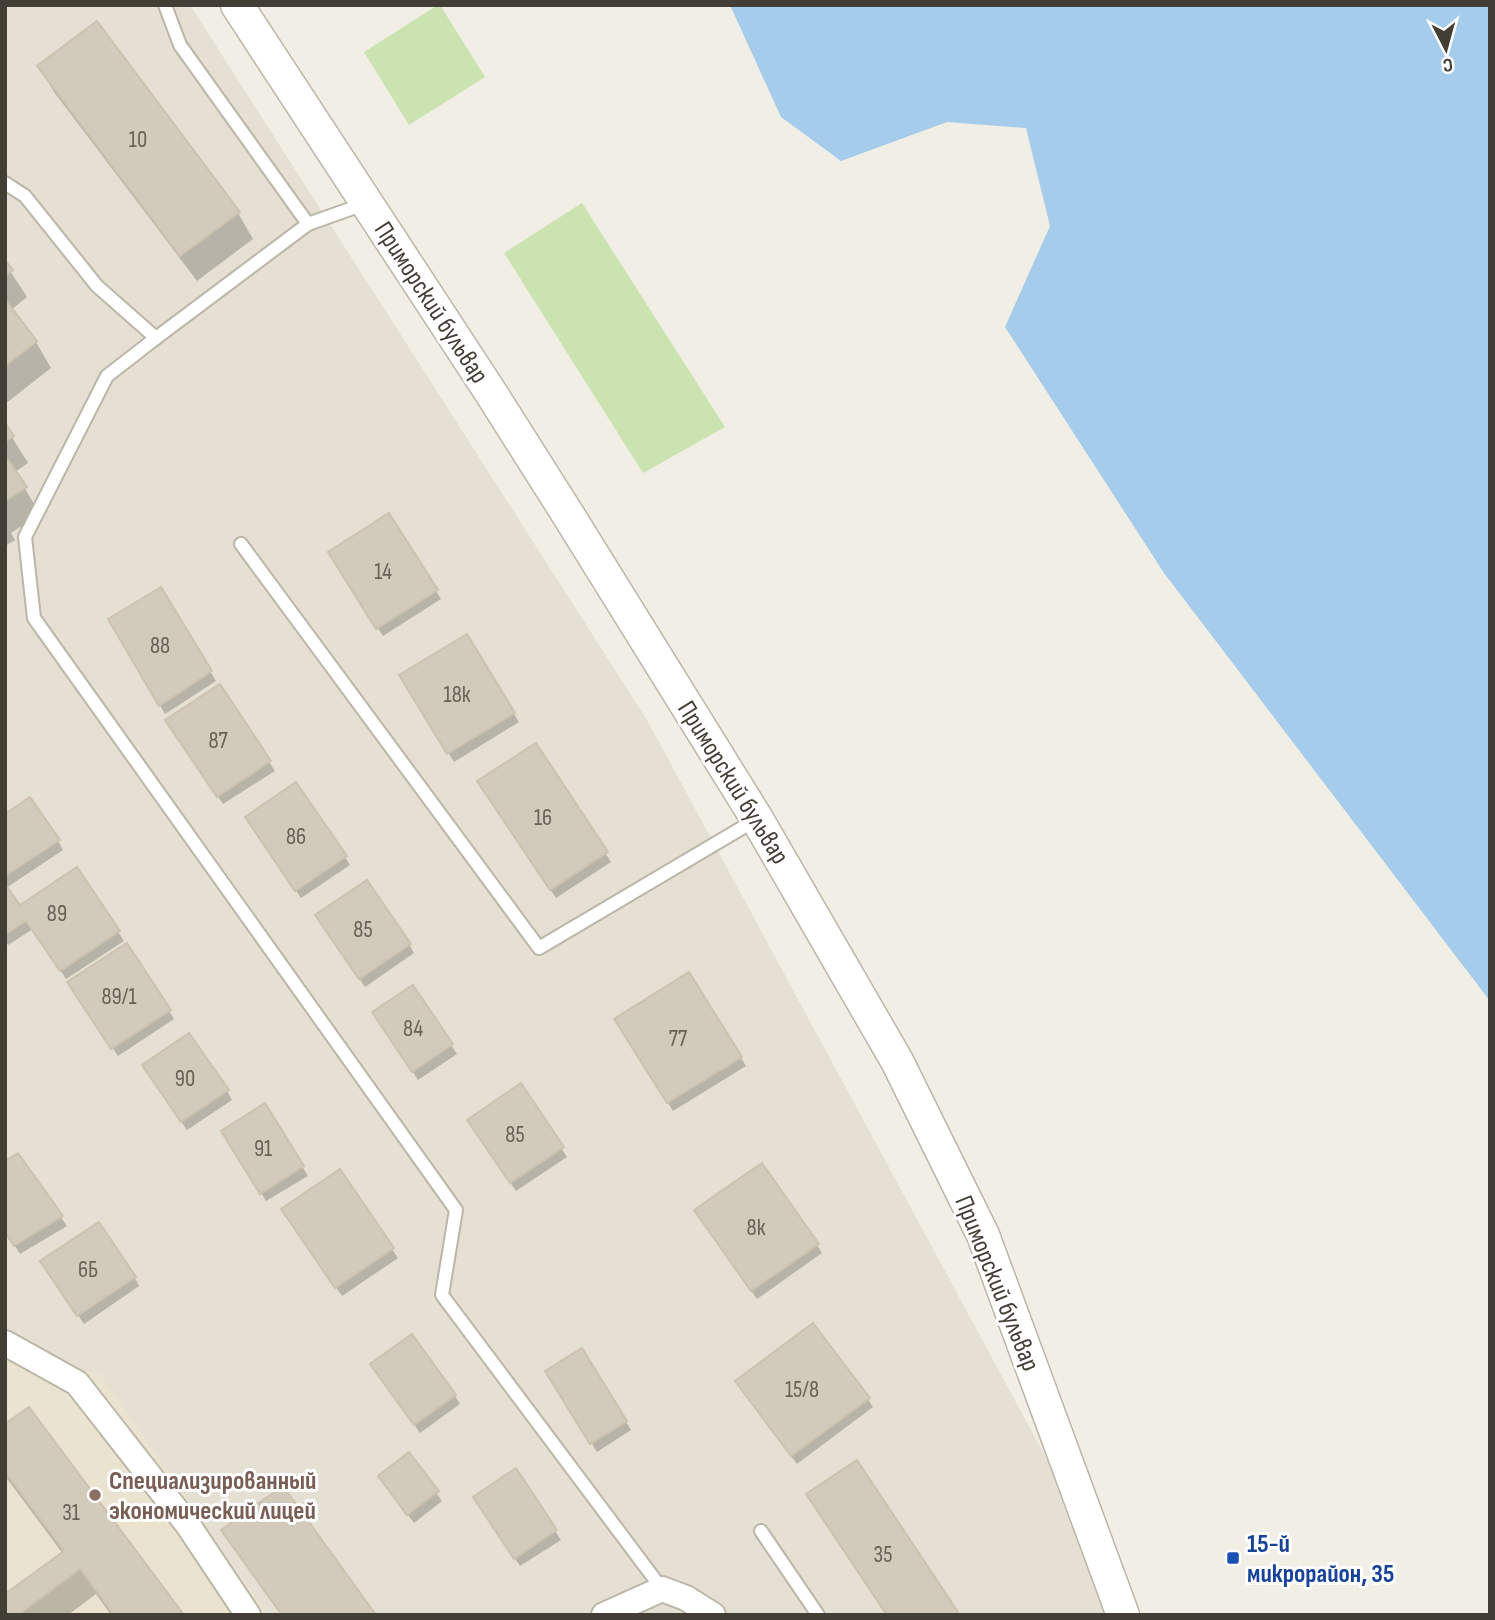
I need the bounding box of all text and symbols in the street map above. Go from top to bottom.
north arrow [1411,14,1481,84]
text: С [1441,52,1454,76]
house number: 10 [129,126,147,154]
street label: Приморский бульвар [367,216,495,389]
house number: 14 [374,558,392,586]
house number: 88 [150,632,170,660]
house number: 18к [444,681,471,709]
street label: Приморский бульвар [670,695,795,870]
house number: 87 [208,727,228,755]
house number: 16 [534,804,552,832]
house number: 86 [286,823,306,851]
house number: 89 [47,900,67,928]
house number: 85 [353,916,373,944]
house number: 89/1 [101,983,137,1011]
house number: 84 [403,1015,423,1043]
house number: 77 [669,1025,687,1053]
house number: 90 [175,1065,195,1093]
house number: 85 [505,1121,525,1149]
house number: 91 [254,1135,272,1163]
street label: Приморский бульвар [947,1191,1046,1376]
house number: 8к [747,1214,766,1242]
house number: 6Б [78,1256,98,1284]
house number: 15/8 [785,1376,819,1404]
place label: Специализированный экономический лицей [109,1466,316,1527]
marker: Специализированный экономический лицей [87,1487,103,1503]
house number: 31 [62,1499,80,1527]
place label: 15-й микрорайон, 35 [1247,1529,1394,1590]
house number: 35 [874,1541,892,1569]
marker: 15-й микрорайон, 35 [1225,1550,1241,1566]

